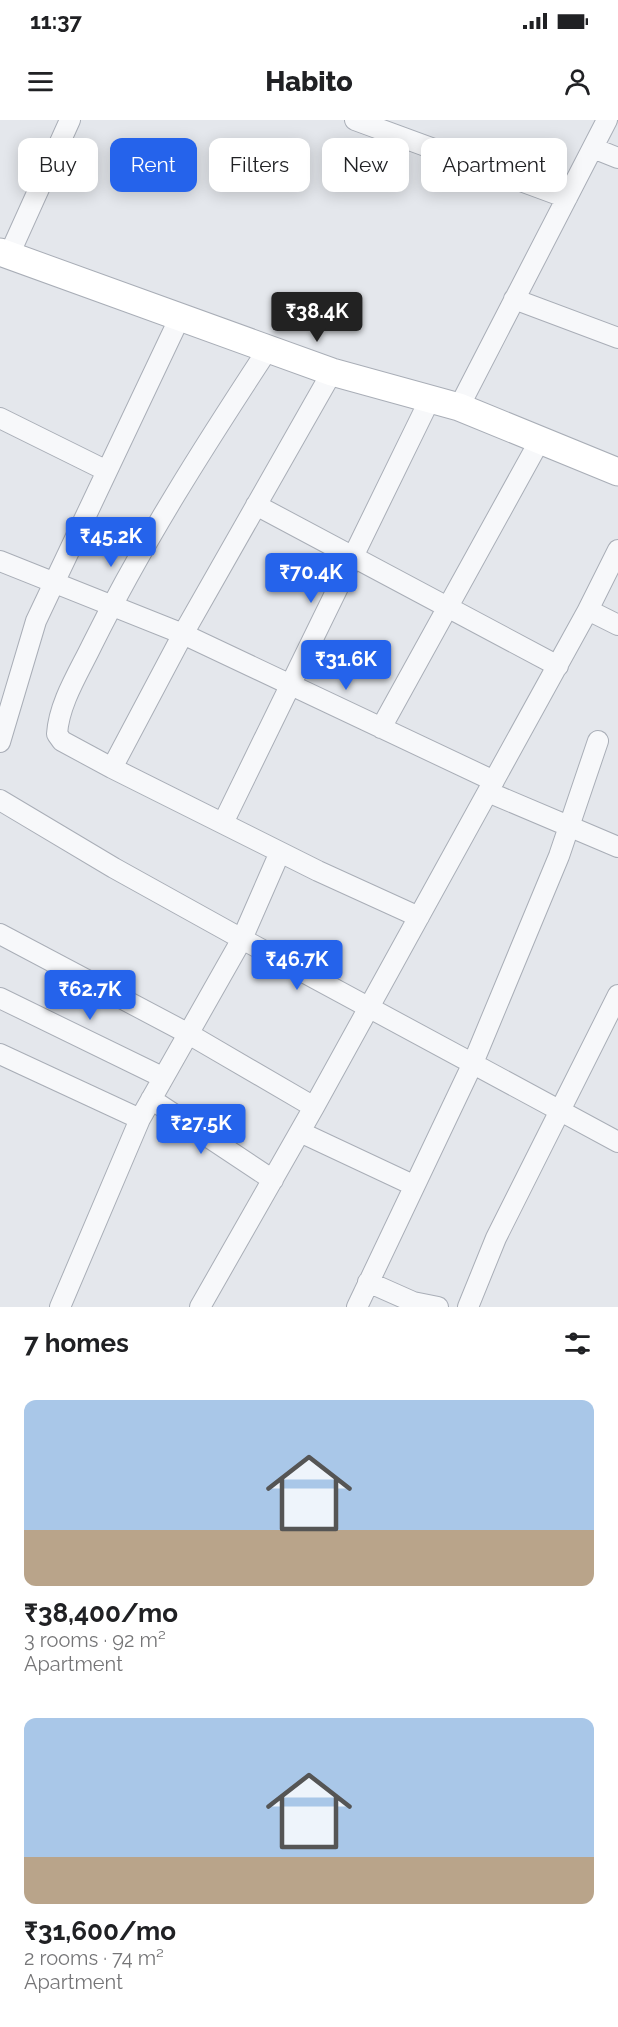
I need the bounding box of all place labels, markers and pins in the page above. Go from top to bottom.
pin: ₹38.4K [268,292,366,343]
pin: ₹45.2K [62,517,160,568]
pin: ₹70.4K [262,553,360,604]
pin: ₹31.6K [297,640,395,691]
pin: ₹46.7K [248,940,346,991]
pin: ₹62.7K [41,970,139,1021]
pin: ₹27.5K [152,1104,250,1155]

